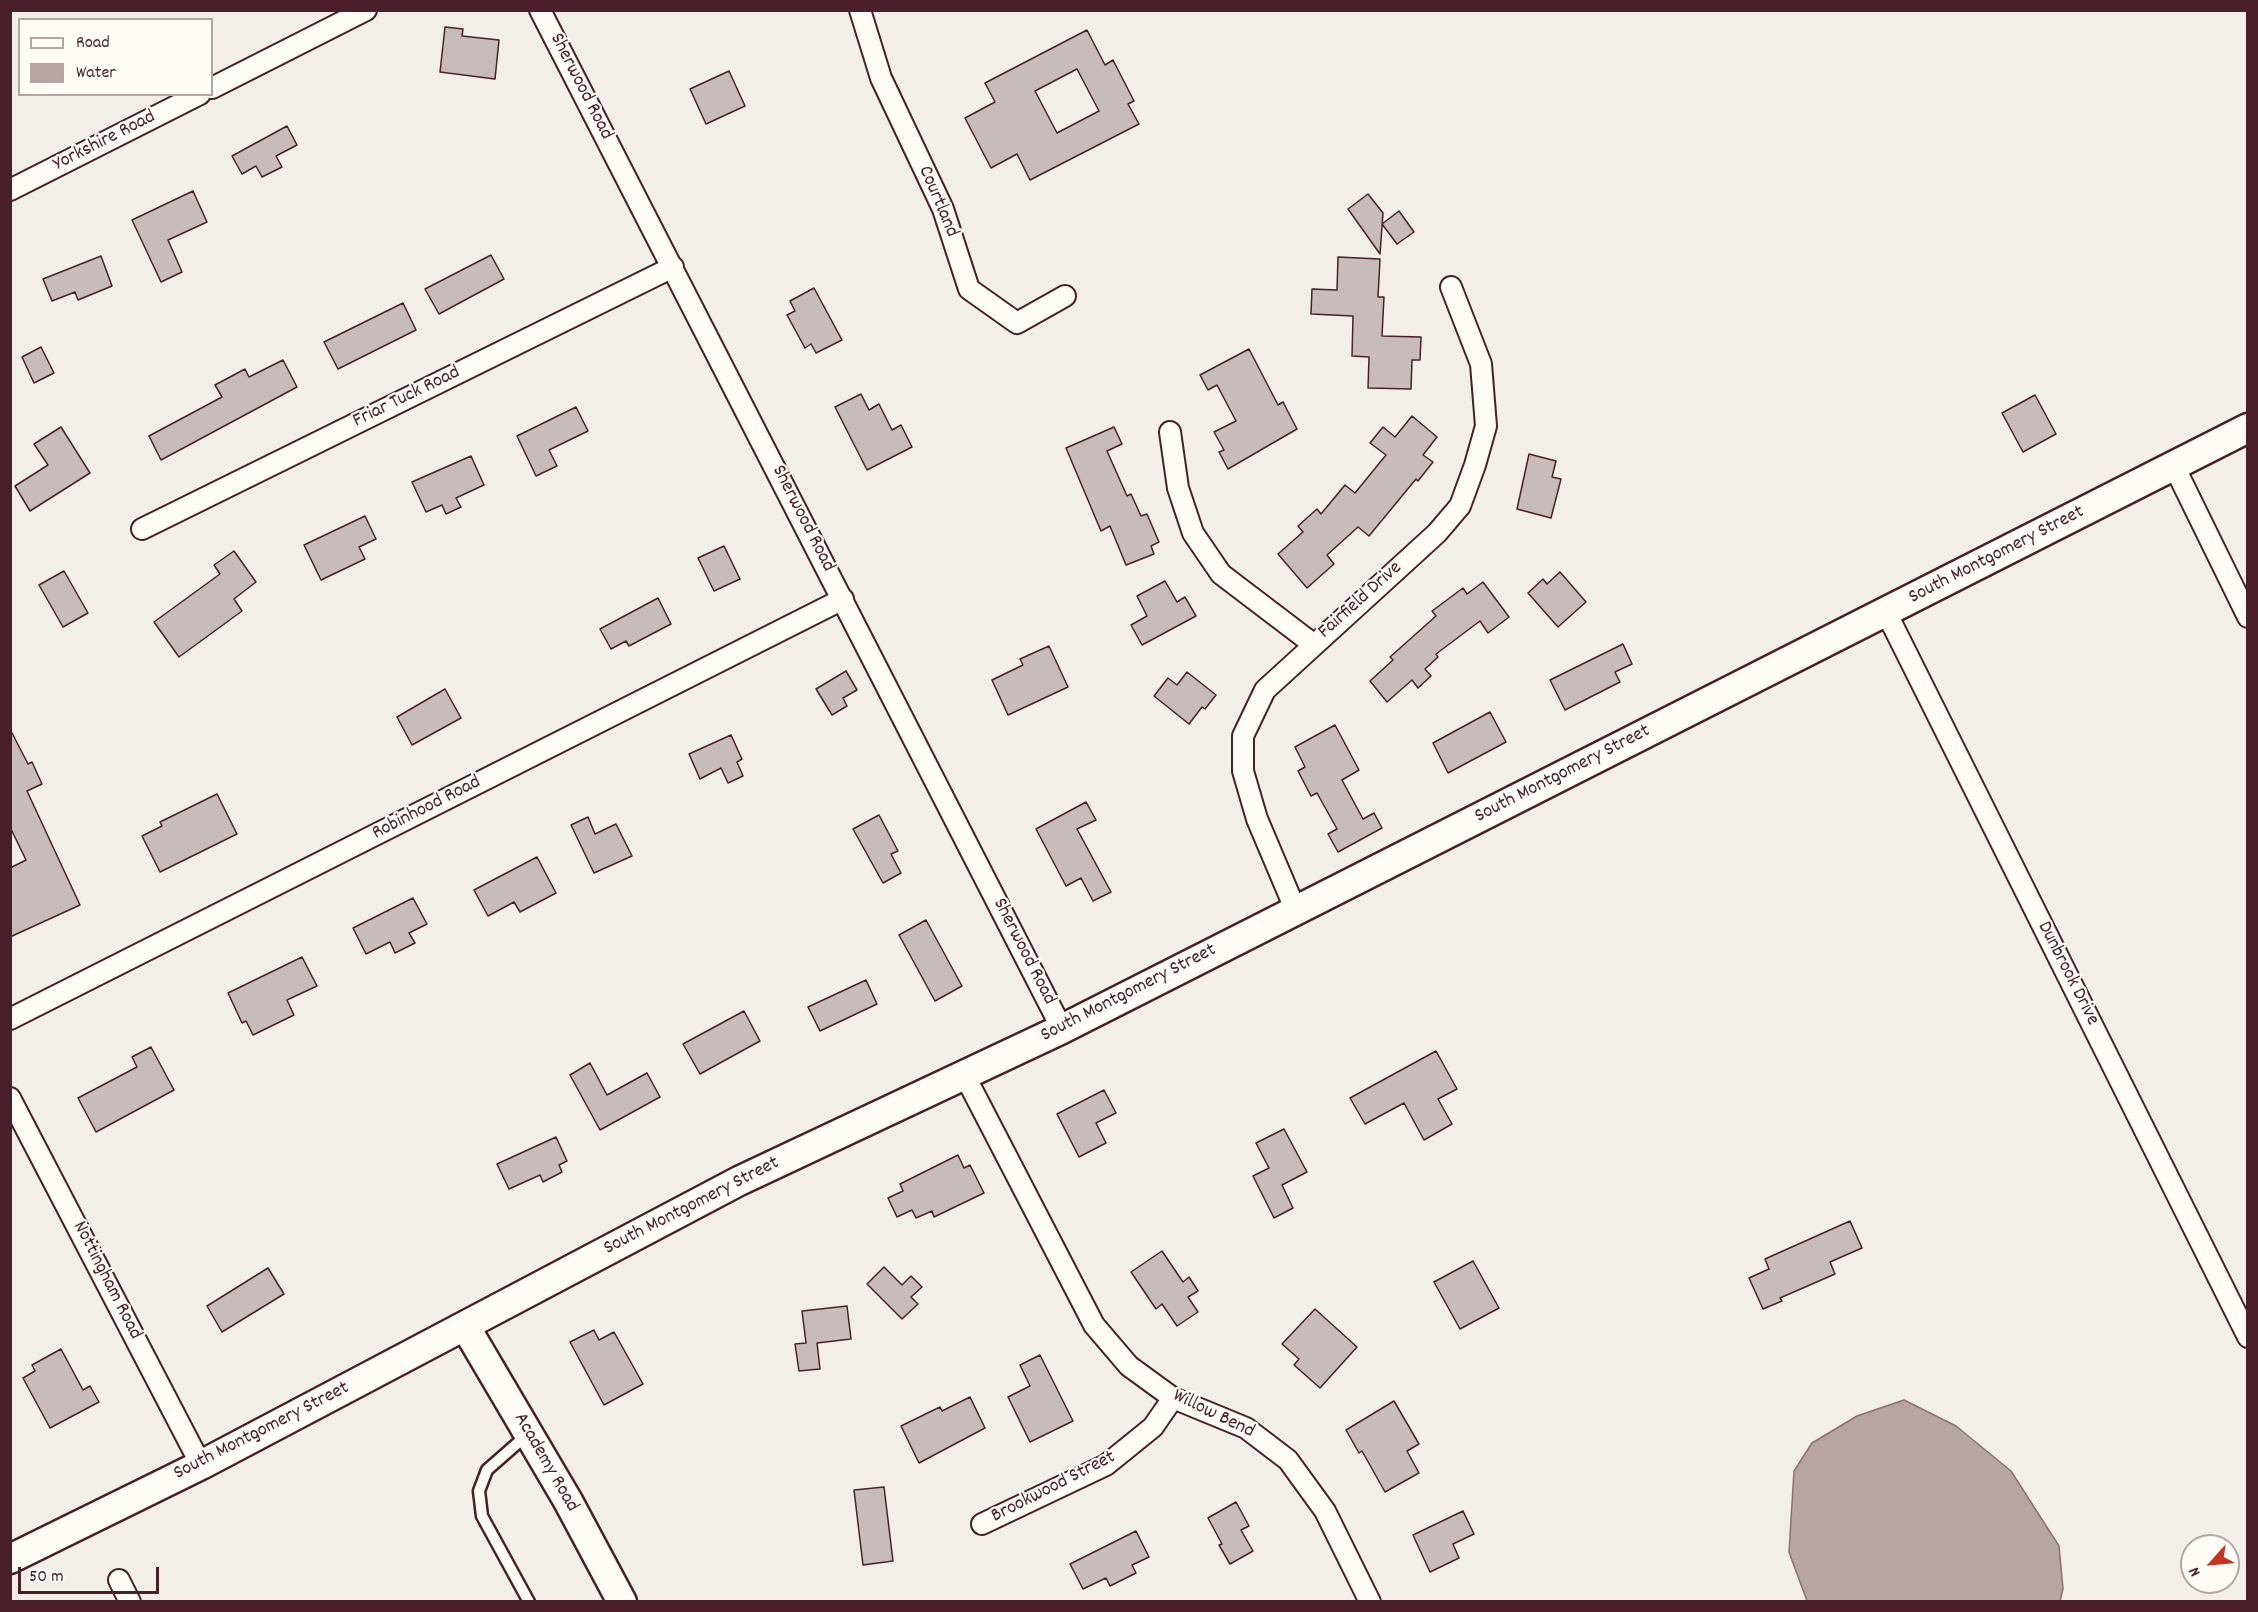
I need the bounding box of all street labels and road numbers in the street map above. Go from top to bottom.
street label: Sherwood Road [543,30,617,144]
street label: Yorkshire Road [50,106,160,178]
street label: Courtland [911,163,963,241]
street label: Friar Tuck Road [350,362,464,434]
street label: Sherwood Road [765,462,839,576]
street label: South Montgomery Street [1905,501,2089,611]
street label: Fairfield Drive [1314,557,1408,645]
street label: South Montgomery Street [1471,720,1655,830]
street label: Robinhood Road [369,771,485,847]
street label: Sherwood Road [986,895,1060,1009]
street label: Dunbrook Drive [2031,918,2103,1030]
street label: South Montgomery Street [1037,939,1221,1049]
street label: South Montgomery Street [600,1152,784,1262]
street label: Nottingham Road [66,1218,146,1344]
street label: South Montgomery Street [170,1377,354,1487]
street label: Willow Bend [1168,1385,1258,1445]
street label: Academy Road [507,1409,583,1517]
street label: Brookwood Street [988,1446,1120,1530]

